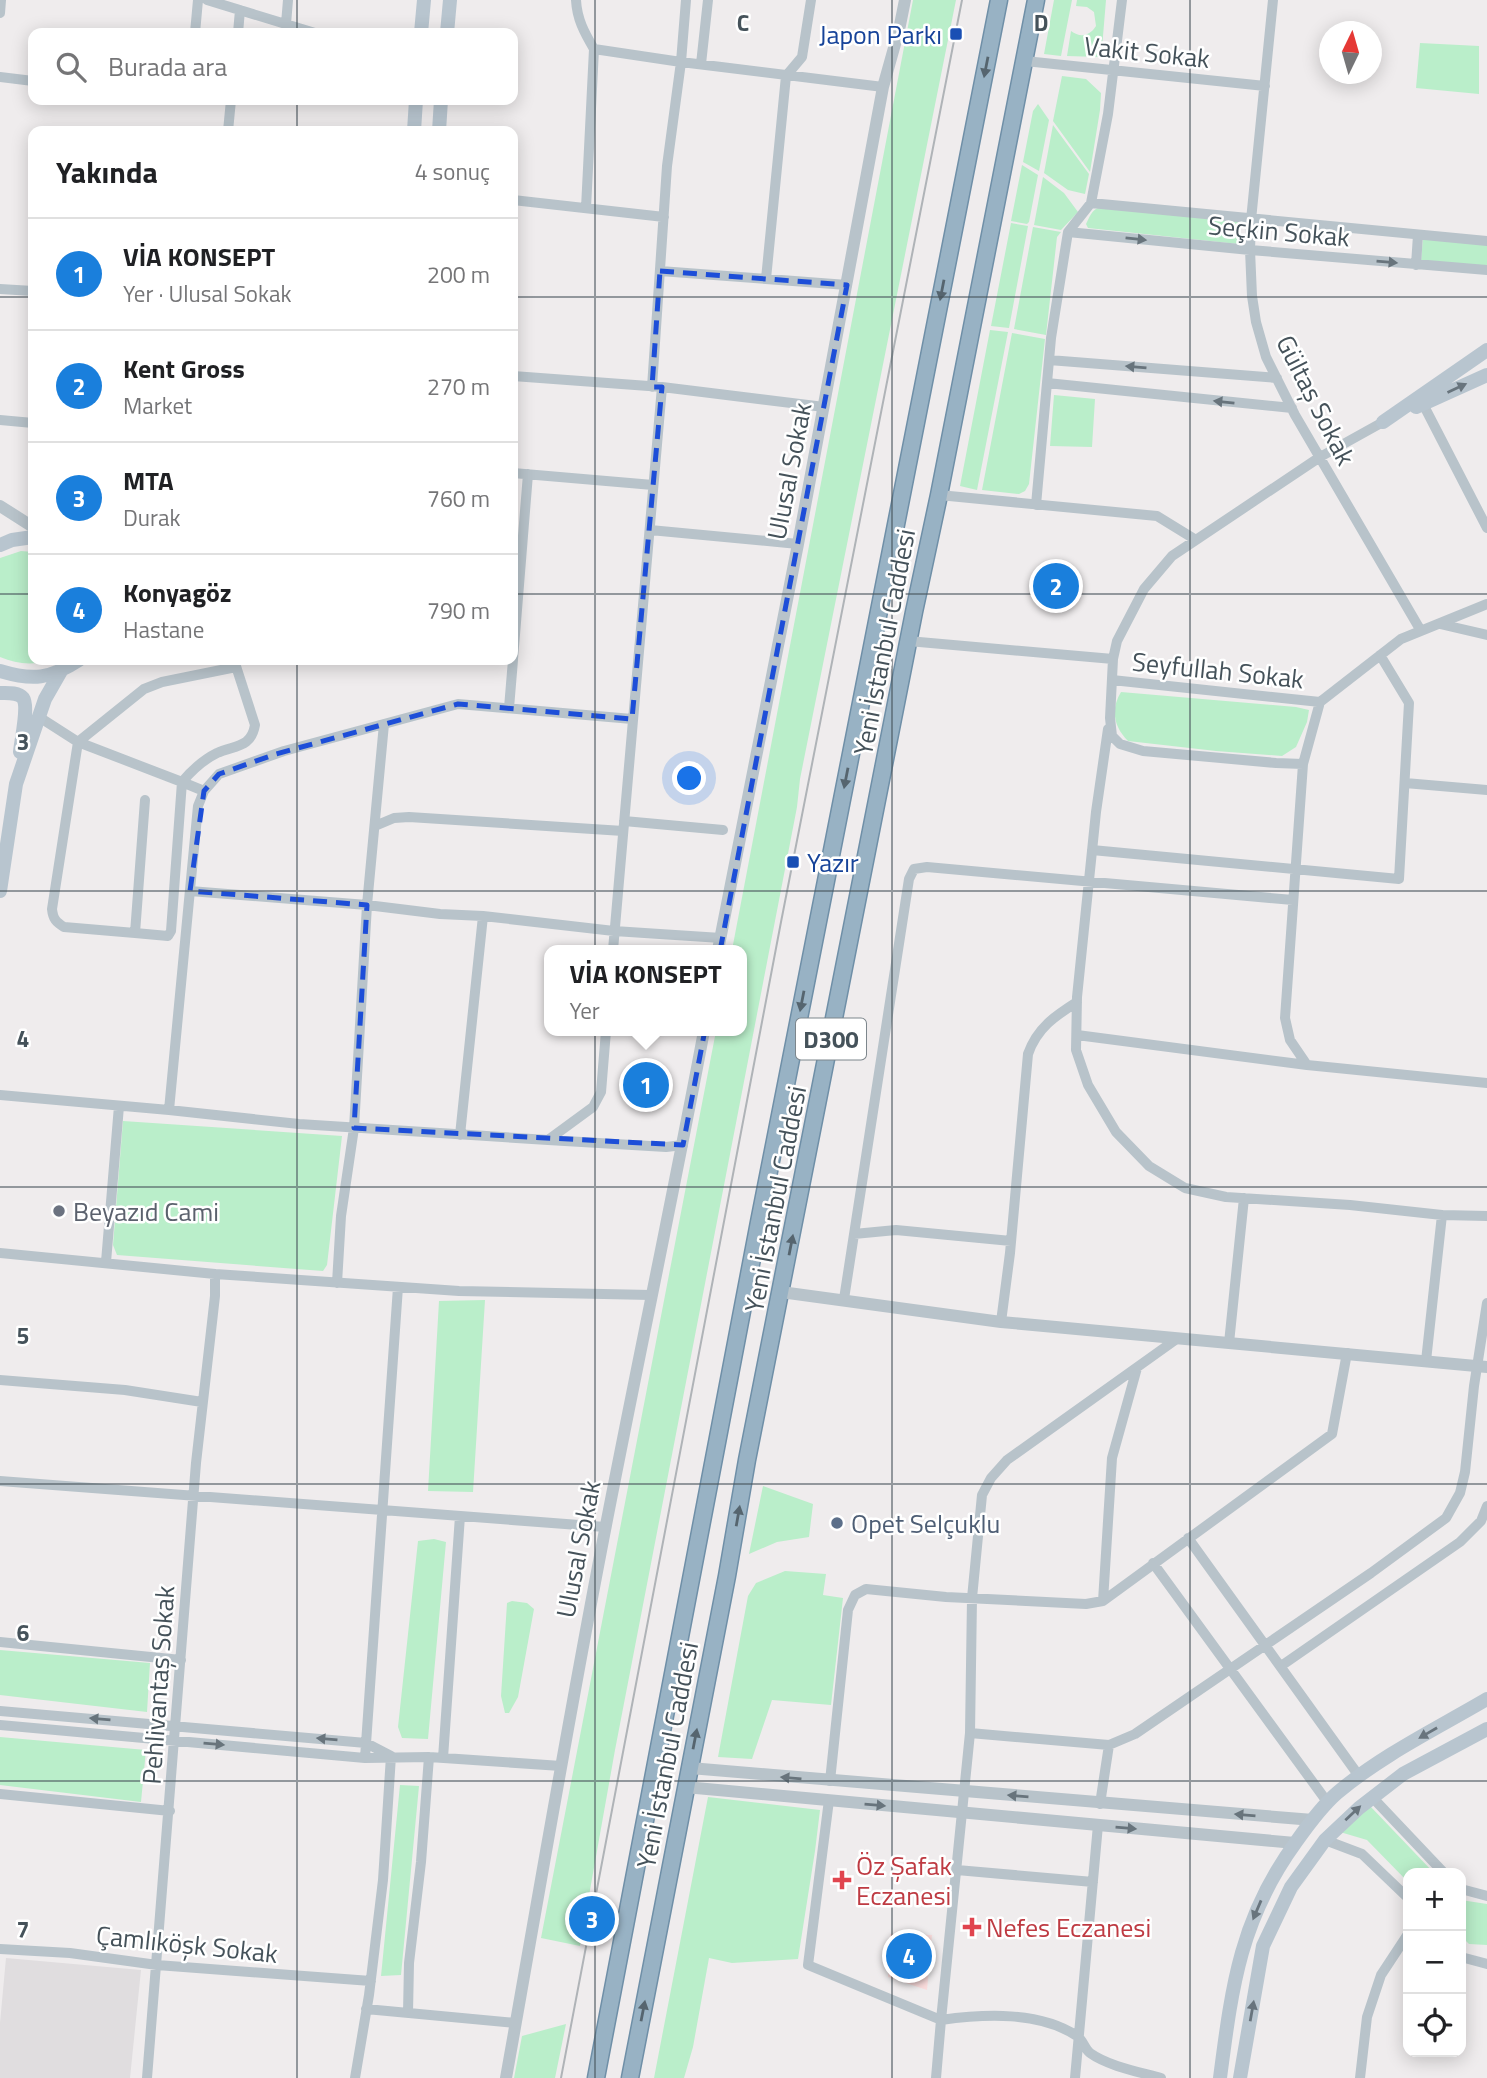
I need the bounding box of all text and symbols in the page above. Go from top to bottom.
text: C [737,5,749,40]
text: D [1034,5,1048,40]
place label: Japon Parkı [819,15,942,54]
north arrow [1319,21,1382,84]
marker: Japon Parkı [948,26,964,42]
street label: Vakit Sokak [1082,26,1212,78]
search box [28,28,518,105]
text: Burada ara [108,47,227,86]
icon: search [52,48,90,86]
one-way arrow [980,56,991,78]
text: Yakında [56,149,158,195]
text: 4 sonuç [415,154,490,189]
street label: Seçkin Sokak [1207,205,1351,257]
one-way arrow [1126,234,1148,245]
text: VİA KONSEPT [123,237,275,276]
text: 1 [73,257,85,292]
text: 200 m [427,257,490,292]
one-way arrow [1376,257,1398,268]
text: Yer · Ulusal Sokak [123,276,291,311]
one-way arrow [936,279,947,301]
street label: Gültaş Sokak [1267,328,1365,472]
text: Kent Gross [123,349,245,388]
one-way arrow [1124,361,1146,372]
text: 2 [73,369,85,404]
text: 270 m [427,369,490,404]
one-way arrow [1447,382,1467,394]
text: Market [123,388,192,423]
one-way arrow [1213,396,1235,407]
street label: Ulusal Sokak [757,399,821,543]
text: MTA [123,461,174,500]
text: 3 [73,481,85,516]
text: 760 m [427,481,490,516]
text: Durak [123,500,181,535]
street label: Yeni İstanbul Caddesi [843,525,925,759]
pin: 2 [1033,560,1079,612]
text: Konyagöz [123,573,232,612]
text: 4 [73,593,85,628]
text: 790 m [427,593,490,628]
text: Hastane [123,612,204,647]
street label: Seyfullah Sokak [1130,642,1306,698]
text: 3 [17,724,29,759]
your location [672,761,706,795]
one-way arrow [840,767,851,789]
place label: Yazır [807,843,859,882]
marker: Yazır [785,854,801,870]
popup [544,945,747,1036]
text: VİA KONSEPT [569,954,722,993]
one-way arrow [797,990,808,1012]
text: Yer [569,993,600,1028]
road number: D300 [796,1018,866,1059]
text: 4 [17,1021,29,1056]
pin: 1 [623,1059,669,1111]
street label: Yeni İstanbul Caddesi [734,1082,816,1316]
place label: Beyazıd Cami [73,1192,219,1231]
marker: Beyazıd Cami [51,1203,67,1219]
one-way arrow [785,1234,796,1256]
text: 5 [17,1318,29,1353]
street label: Ulusal Sokak [546,1477,610,1621]
place label: Opet Selçuklu [851,1504,1000,1543]
one-way arrow [733,1505,744,1527]
marker: Opet Selçuklu [829,1515,845,1531]
street label: Pehlivantaş Sokak [132,1584,184,1786]
text: 6 [17,1615,30,1650]
street label: Yeni İstanbul Caddesi [626,1638,708,1872]
one-way arrow [89,1713,111,1724]
one-way arrow [1418,1727,1437,1739]
one-way arrow [690,1728,701,1750]
one-way arrow [315,1734,337,1745]
one-way arrow [204,1739,226,1750]
one-way arrow [780,1772,802,1783]
one-way arrow [1007,1790,1029,1801]
one-way arrow [864,1800,886,1811]
one-way arrow [1344,1806,1361,1822]
one-way arrow [1234,1809,1256,1820]
one-way arrow [1115,1822,1137,1833]
place label: Öz Şafak Eczanesi [856,1846,952,1915]
map controls [1403,1868,1466,2057]
button: + [1403,1868,1466,1931]
marker: Öz Şafak Eczanesi [834,1872,850,1888]
pin: 3 [569,1893,615,1945]
one-way arrow [1251,1900,1262,1921]
place label: Nefes Eczanesi [986,1908,1151,1947]
text: 7 [17,1912,29,1947]
street label: Çamlıköşk Sokak [94,1915,280,1973]
marker: Nefes Eczanesi [964,1919,980,1935]
pin: 4 [886,1930,932,1982]
button: − [1403,1931,1466,1994]
button: locate [1403,1994,1466,2057]
one-way arrow [638,2000,649,2022]
one-way arrow [1247,2000,1258,2022]

